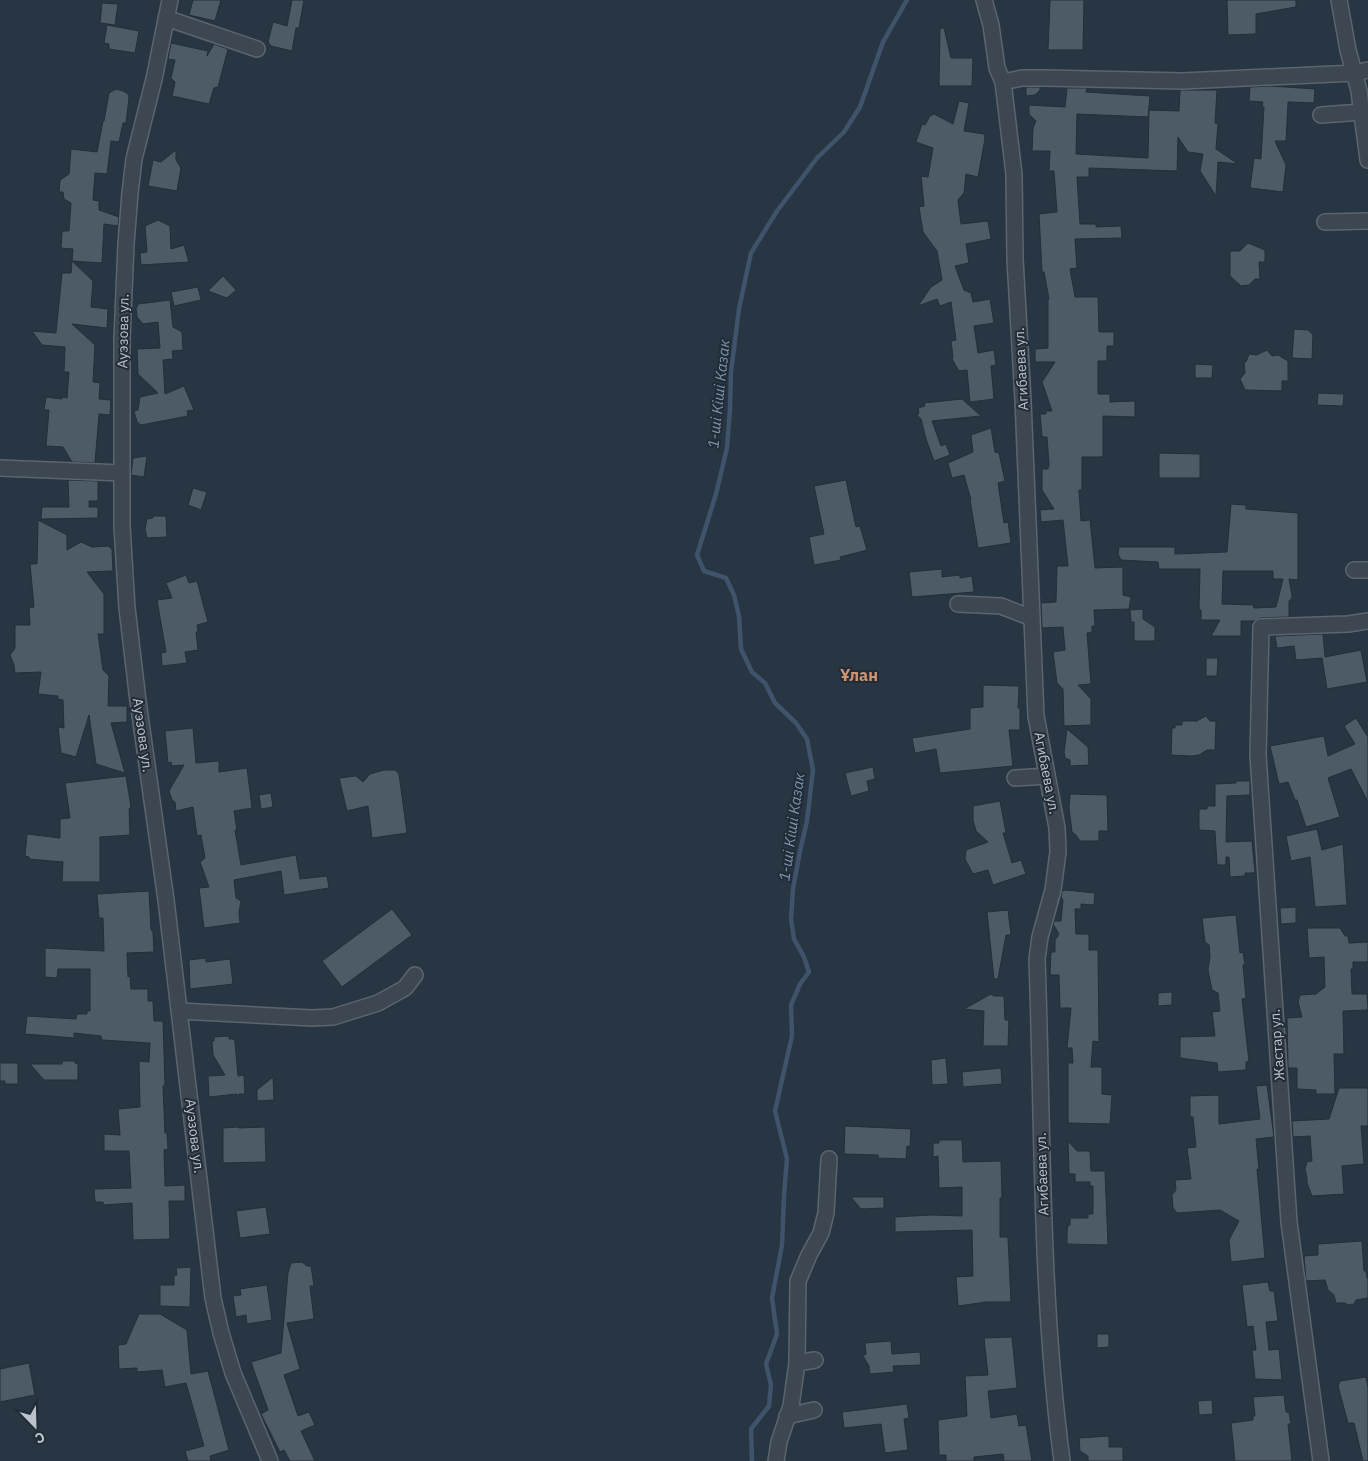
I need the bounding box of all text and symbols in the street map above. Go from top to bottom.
street label: Ауэзова ул. [113,294,133,368]
street label: Агибаева ул. [1010,327,1032,411]
water label: 1-ші Кіші Казак [703,338,734,449]
district label: Ұлан [840,665,878,685]
street label: Ауэзова ул. [129,697,157,773]
street label: Агибаева ул. [1030,730,1064,816]
water label: 1-ші Кіші Казак [774,770,809,882]
street label: Жастар ул. [1266,1008,1288,1082]
street label: Ауэзова ул. [182,1098,208,1174]
street label: Агибаева ул. [1032,1132,1052,1216]
north arrow [10,1401,60,1451]
text: С [32,1428,48,1448]

